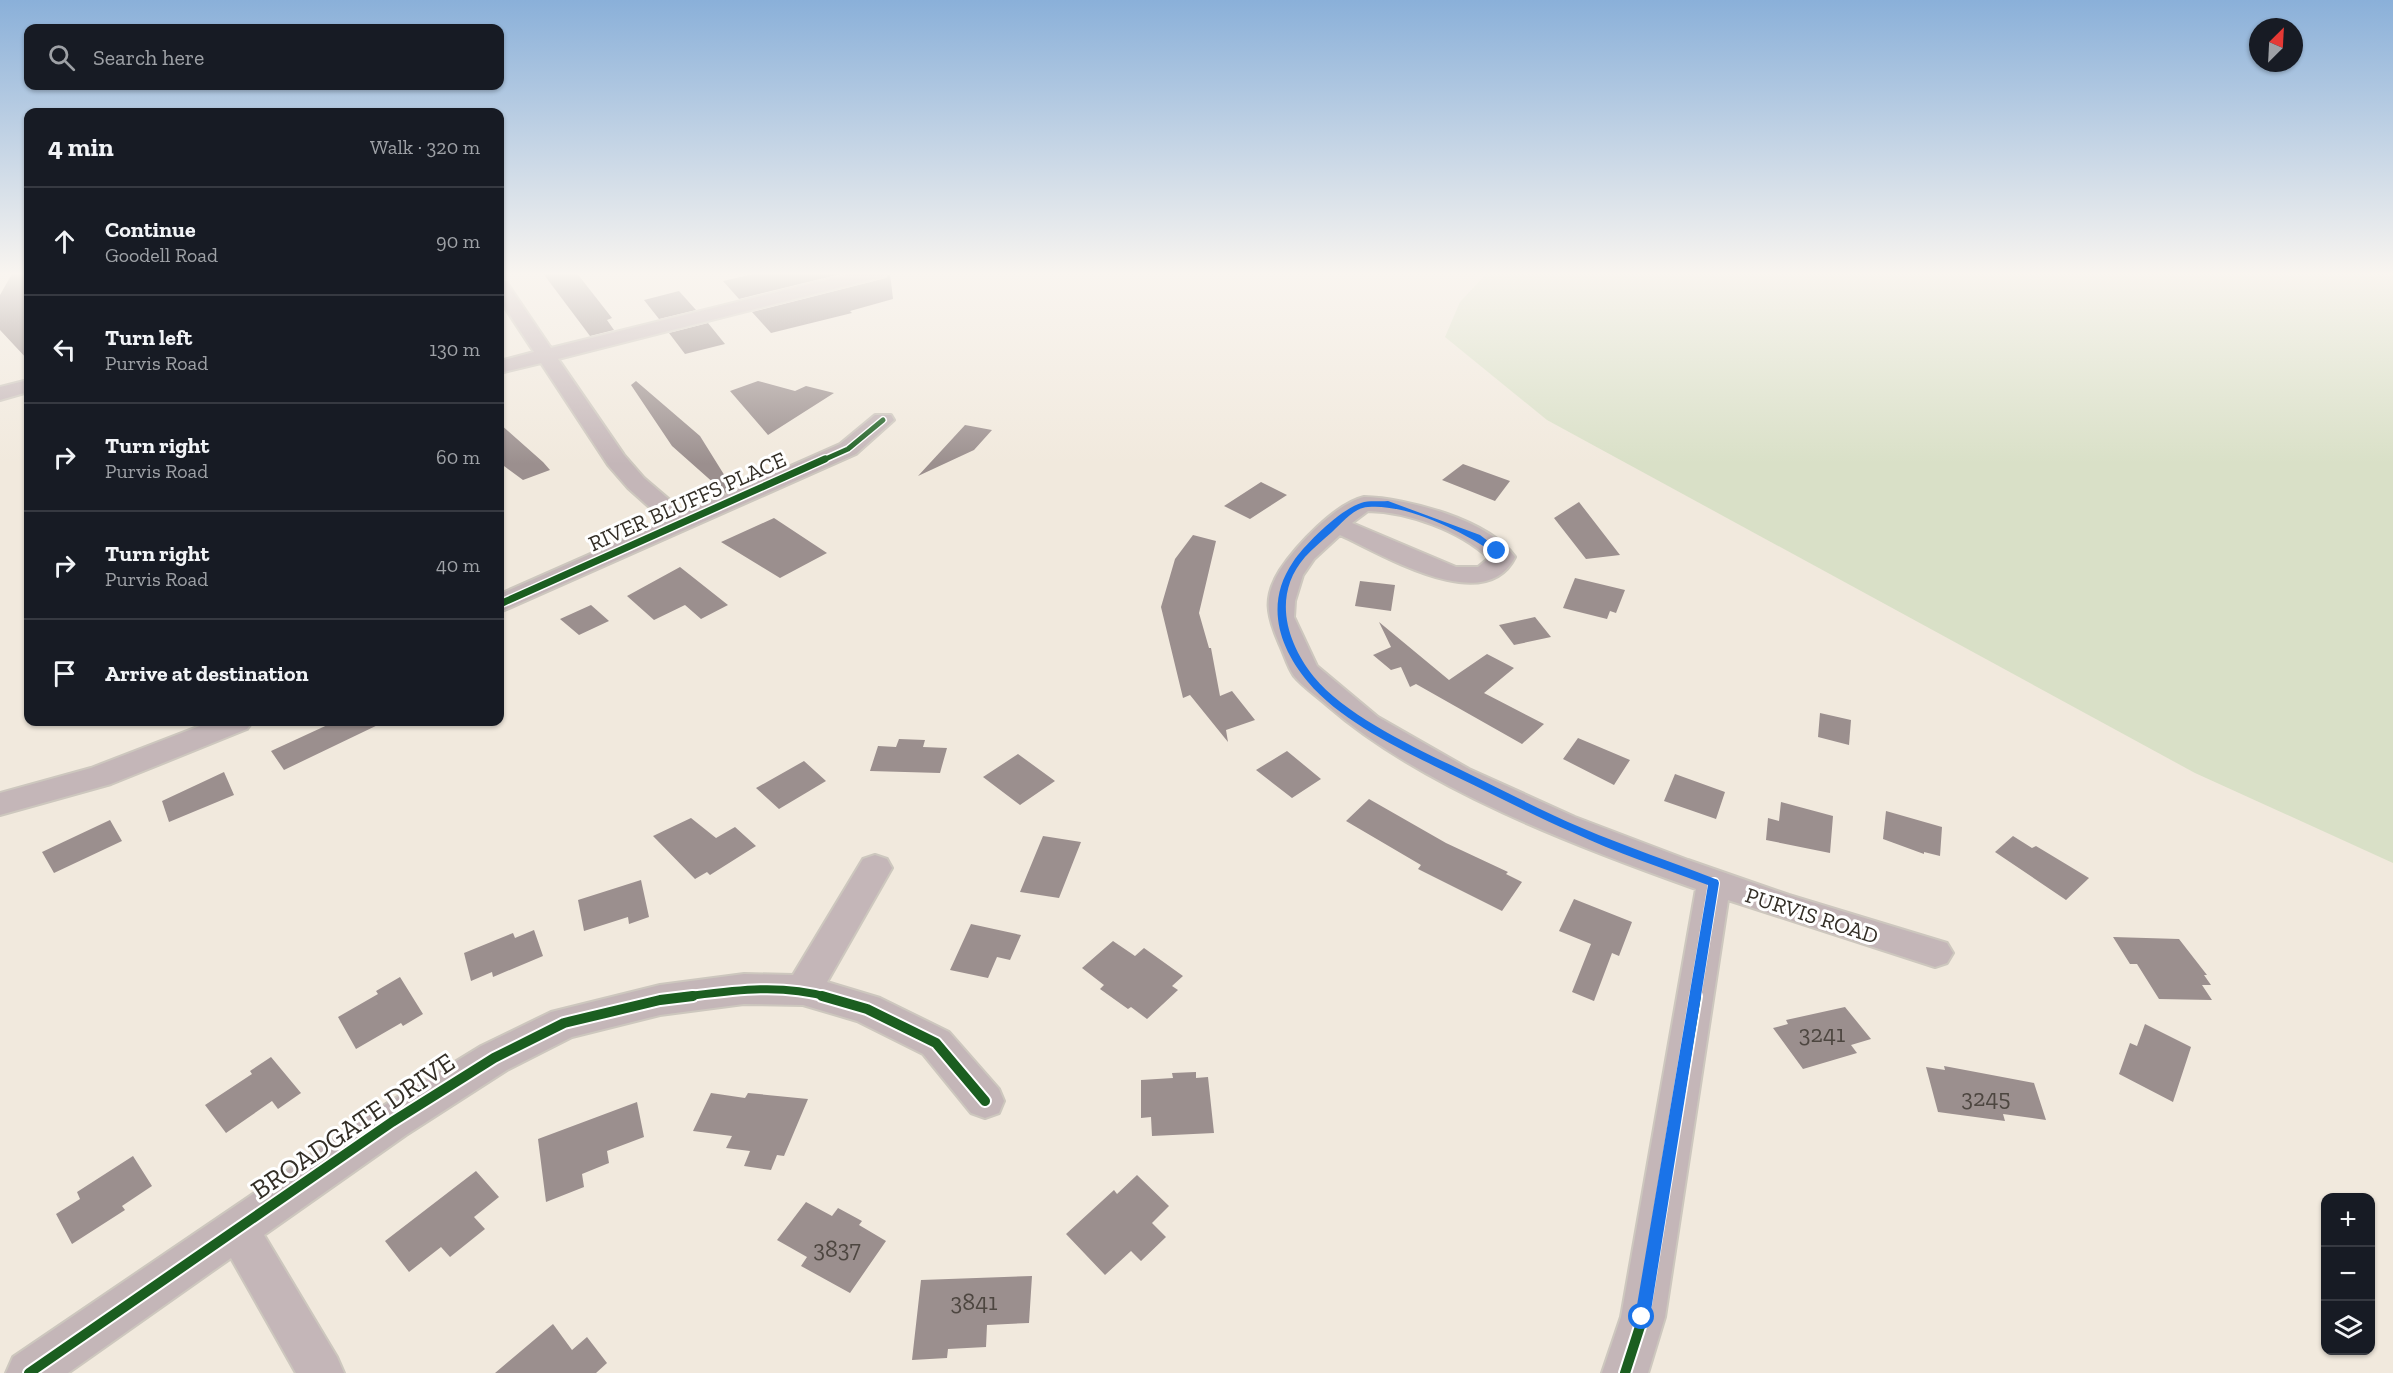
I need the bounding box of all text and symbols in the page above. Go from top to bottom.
north arrow [2249,18,2303,72]
search box [24,24,504,90]
icon: search [45,41,78,74]
text: Search here [93,44,204,71]
text: 4 min [48,131,114,163]
text: Walk · 320 m [370,135,480,159]
text: Continue [105,216,196,243]
icon: ahead [48,225,81,258]
text: 90 m [436,229,480,253]
text: Goodell Road [105,243,218,267]
text: Turn left [105,324,192,351]
icon: left [48,333,81,366]
text: 130 m [429,337,480,361]
text: Purvis Road [105,351,208,375]
text: Turn right [105,432,209,459]
icon: right [48,441,81,474]
text: 60 m [436,445,480,469]
street label: RIVER BLUFFS PLACE [584,446,790,557]
text: Purvis Road [105,459,208,483]
route end [1483,537,1509,563]
text: Turn right [105,540,209,567]
icon: right [48,549,81,582]
text: 40 m [436,553,480,577]
text: Purvis Road [105,567,208,591]
icon: arrive [48,657,81,690]
text: Arrive at destination [105,660,308,687]
street label: PURVIS ROAD [1742,881,1882,950]
house number: 3241 [1799,1019,1845,1048]
street label: BROADGATE DRIVE [245,1046,461,1206]
house number: 3245 [1961,1083,2011,1112]
map controls [2321,1193,2375,1355]
button: + [2321,1193,2375,1247]
house number: 3837 [813,1234,861,1263]
button: − [2321,1247,2375,1301]
house number: 3841 [951,1287,997,1316]
button: layers [2321,1301,2375,1355]
route start [1628,1303,1654,1329]

